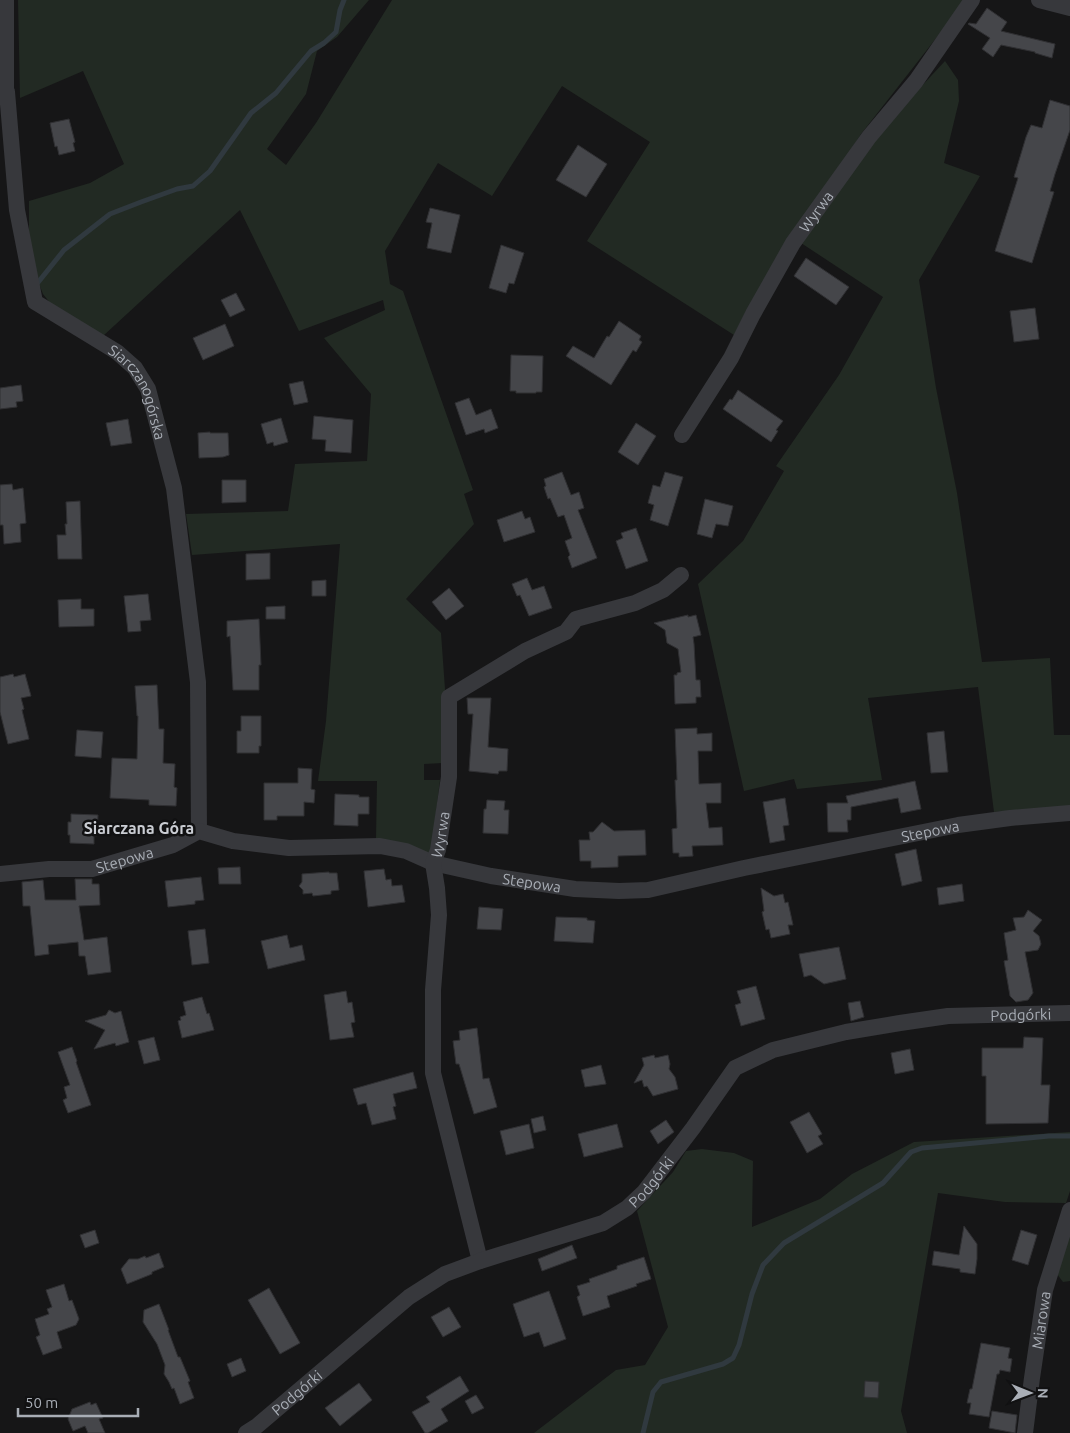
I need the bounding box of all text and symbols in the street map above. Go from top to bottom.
street label: Wyrwa [795,187,836,235]
street label: Siarczanogórska [106,341,169,441]
street label: Wyrwa [427,810,452,860]
street label: Stepowa [900,816,961,845]
district label: Siarczana Góra [84,819,194,837]
street label: Stepowa [94,843,155,876]
street label: Stepowa [501,869,562,895]
street label: Podgórki [990,1005,1051,1023]
street label: Podgórki [625,1153,677,1211]
street label: Miarowa [1028,1290,1053,1350]
street label: Podgórki [268,1366,325,1419]
north arrow [1005,1368,1055,1418]
scale bar [18,1386,138,1418]
text: N [1035,1388,1051,1399]
text: 50 m [25,1394,58,1411]

